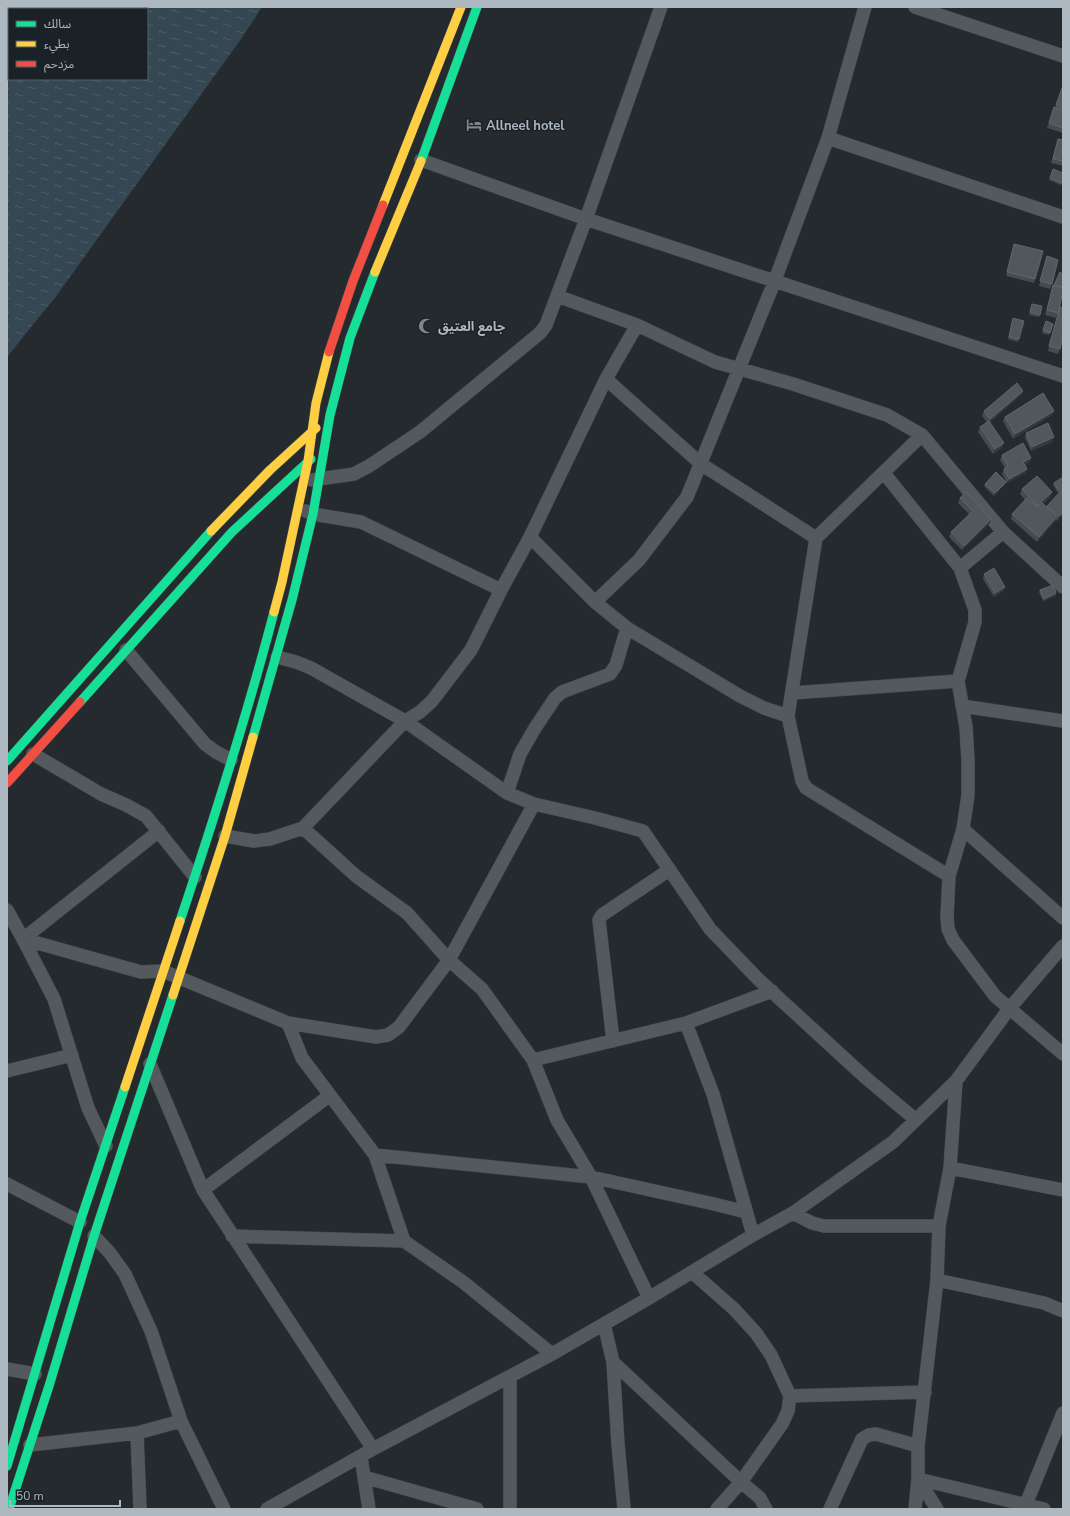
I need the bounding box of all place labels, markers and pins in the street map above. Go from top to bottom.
hotel icon: Allneel hotel [465,116,483,134]
place label: Allneel hotel [486,117,565,135]
mosque icon: جامع العتيق [417,317,435,335]
place label: جامع العتيق [438,318,505,336]

